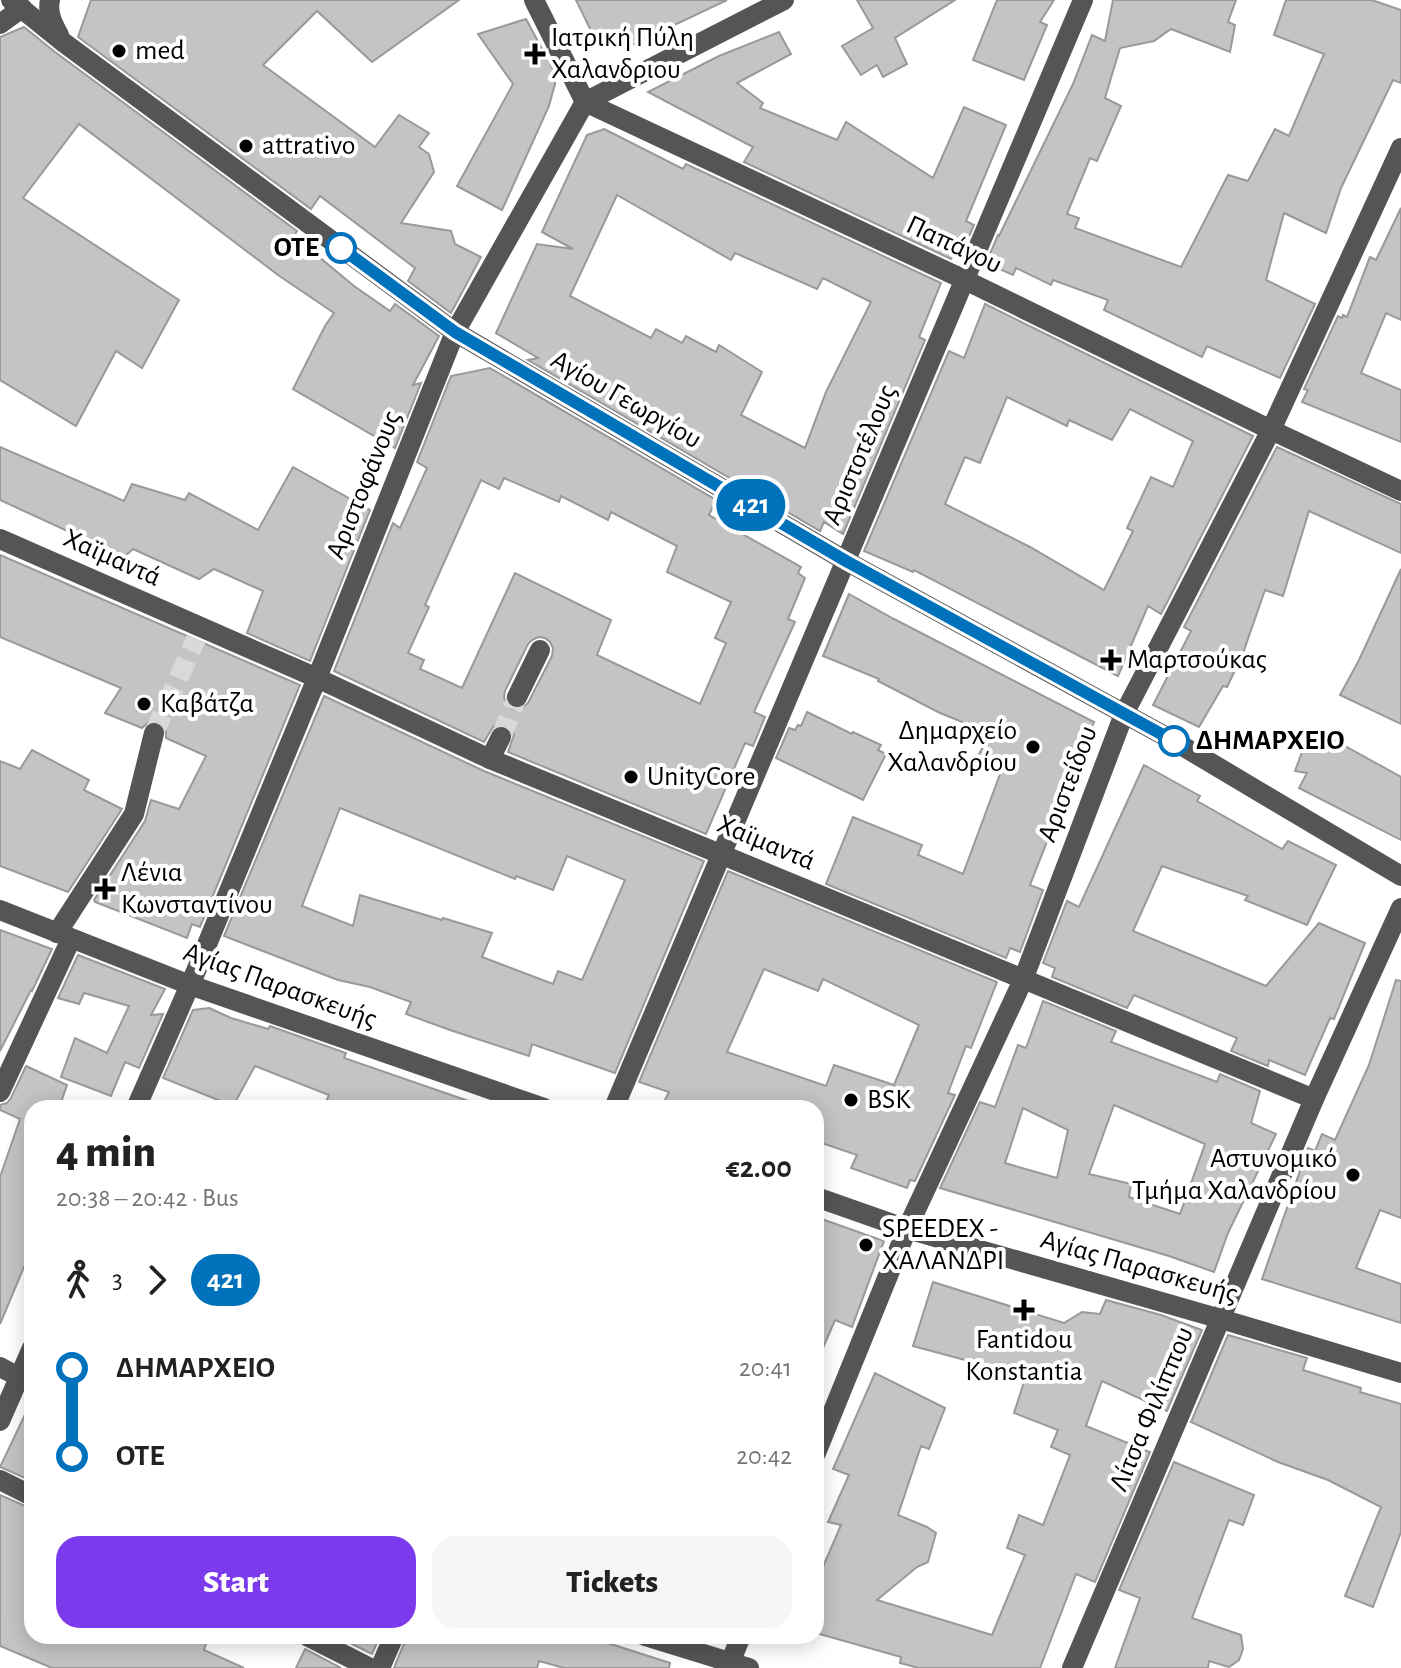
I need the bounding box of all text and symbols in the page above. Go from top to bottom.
place label: Ιατρική Πύλη Χαλανδριου [551,24,694,84]
place label: med [135,37,185,65]
marker: med [110,42,128,60]
marker: Ιατρική Πύλη Χαλανδριου [526,45,544,63]
place label: attrativo [262,132,355,160]
marker: attrativo [237,137,255,155]
street label: Παπάγου [902,211,1006,279]
marker: ΟΤΕ [326,233,356,263]
place label: ΟΤΕ [274,234,319,262]
street label: Αγίου Γεωργίου [546,346,706,454]
street label: Αριστοτέλους [818,381,902,529]
street label: Αριστοφάνους [322,407,406,563]
line badge: 421 [705,479,797,531]
text: 421 [732,491,770,519]
street label: Χαϊμαντά [59,524,165,592]
place label: Μαρτσούκας [1127,646,1267,674]
marker: Μαρτσούκας [1102,651,1120,669]
place label: Καβάτζα [160,690,254,718]
marker: Καβάτζα [135,695,153,713]
place label: Δημαρχείο Χαλανδρίου [887,717,1017,777]
street label: Αριστείδου [1033,722,1103,846]
marker: ΔΗΜΑΡΧΕΙΟ [1159,726,1189,756]
place label: ΔΗΜΑΡΧΕΙΟ [1196,727,1344,755]
marker: Δημαρχείο Χαλανδρίου [1024,738,1042,756]
place label: UnityCore [647,763,755,791]
marker: UnityCore [622,768,640,786]
street label: Χαϊμαντά [713,810,819,876]
place label: Λένια Κωνσταντίνου [121,859,273,919]
marker: Λένια Κωνσταντίνου [96,880,114,898]
street label: Αγίας Παρασκευής [180,938,381,1034]
place label: BSK [867,1086,911,1114]
marker: BSK [842,1091,860,1109]
text: 4 min [56,1131,156,1175]
place label: Αστυνομικό Τμήμα Χαλανδρίου [1132,1145,1337,1205]
text: €2.00 [726,1153,792,1183]
marker: Αστυνομικό Τμήμα Χαλανδρίου [1344,1166,1362,1184]
text: 20:38 – 20:42 · Bus [56,1185,239,1211]
place label: SPEEDEX - ΧΑΛΑΝΔΡΙ [882,1215,1004,1275]
street label: Αγίας Παρασκευής [1037,1225,1241,1309]
marker: SPEEDEX - ΧΑΛΑΝΔΡΙ [857,1236,875,1254]
icon: walk [56,1258,100,1302]
icon: forward [135,1258,179,1302]
text: 421 [207,1266,244,1294]
text: 3 [112,1267,123,1293]
marker: Fantidou Konstantia [1015,1301,1033,1319]
street label: Λίτσα Φιλίππου [1105,1323,1199,1495]
place label: Fantidou Konstantia [965,1326,1083,1386]
text: ΔΗΜΑΡΧΕΙΟ [116,1353,275,1383]
text: 20:41 [739,1355,792,1381]
text: ΟΤΕ [116,1441,165,1471]
text: 20:42 [736,1443,792,1469]
button: Start [56,1536,416,1628]
button: Tickets [432,1536,792,1628]

